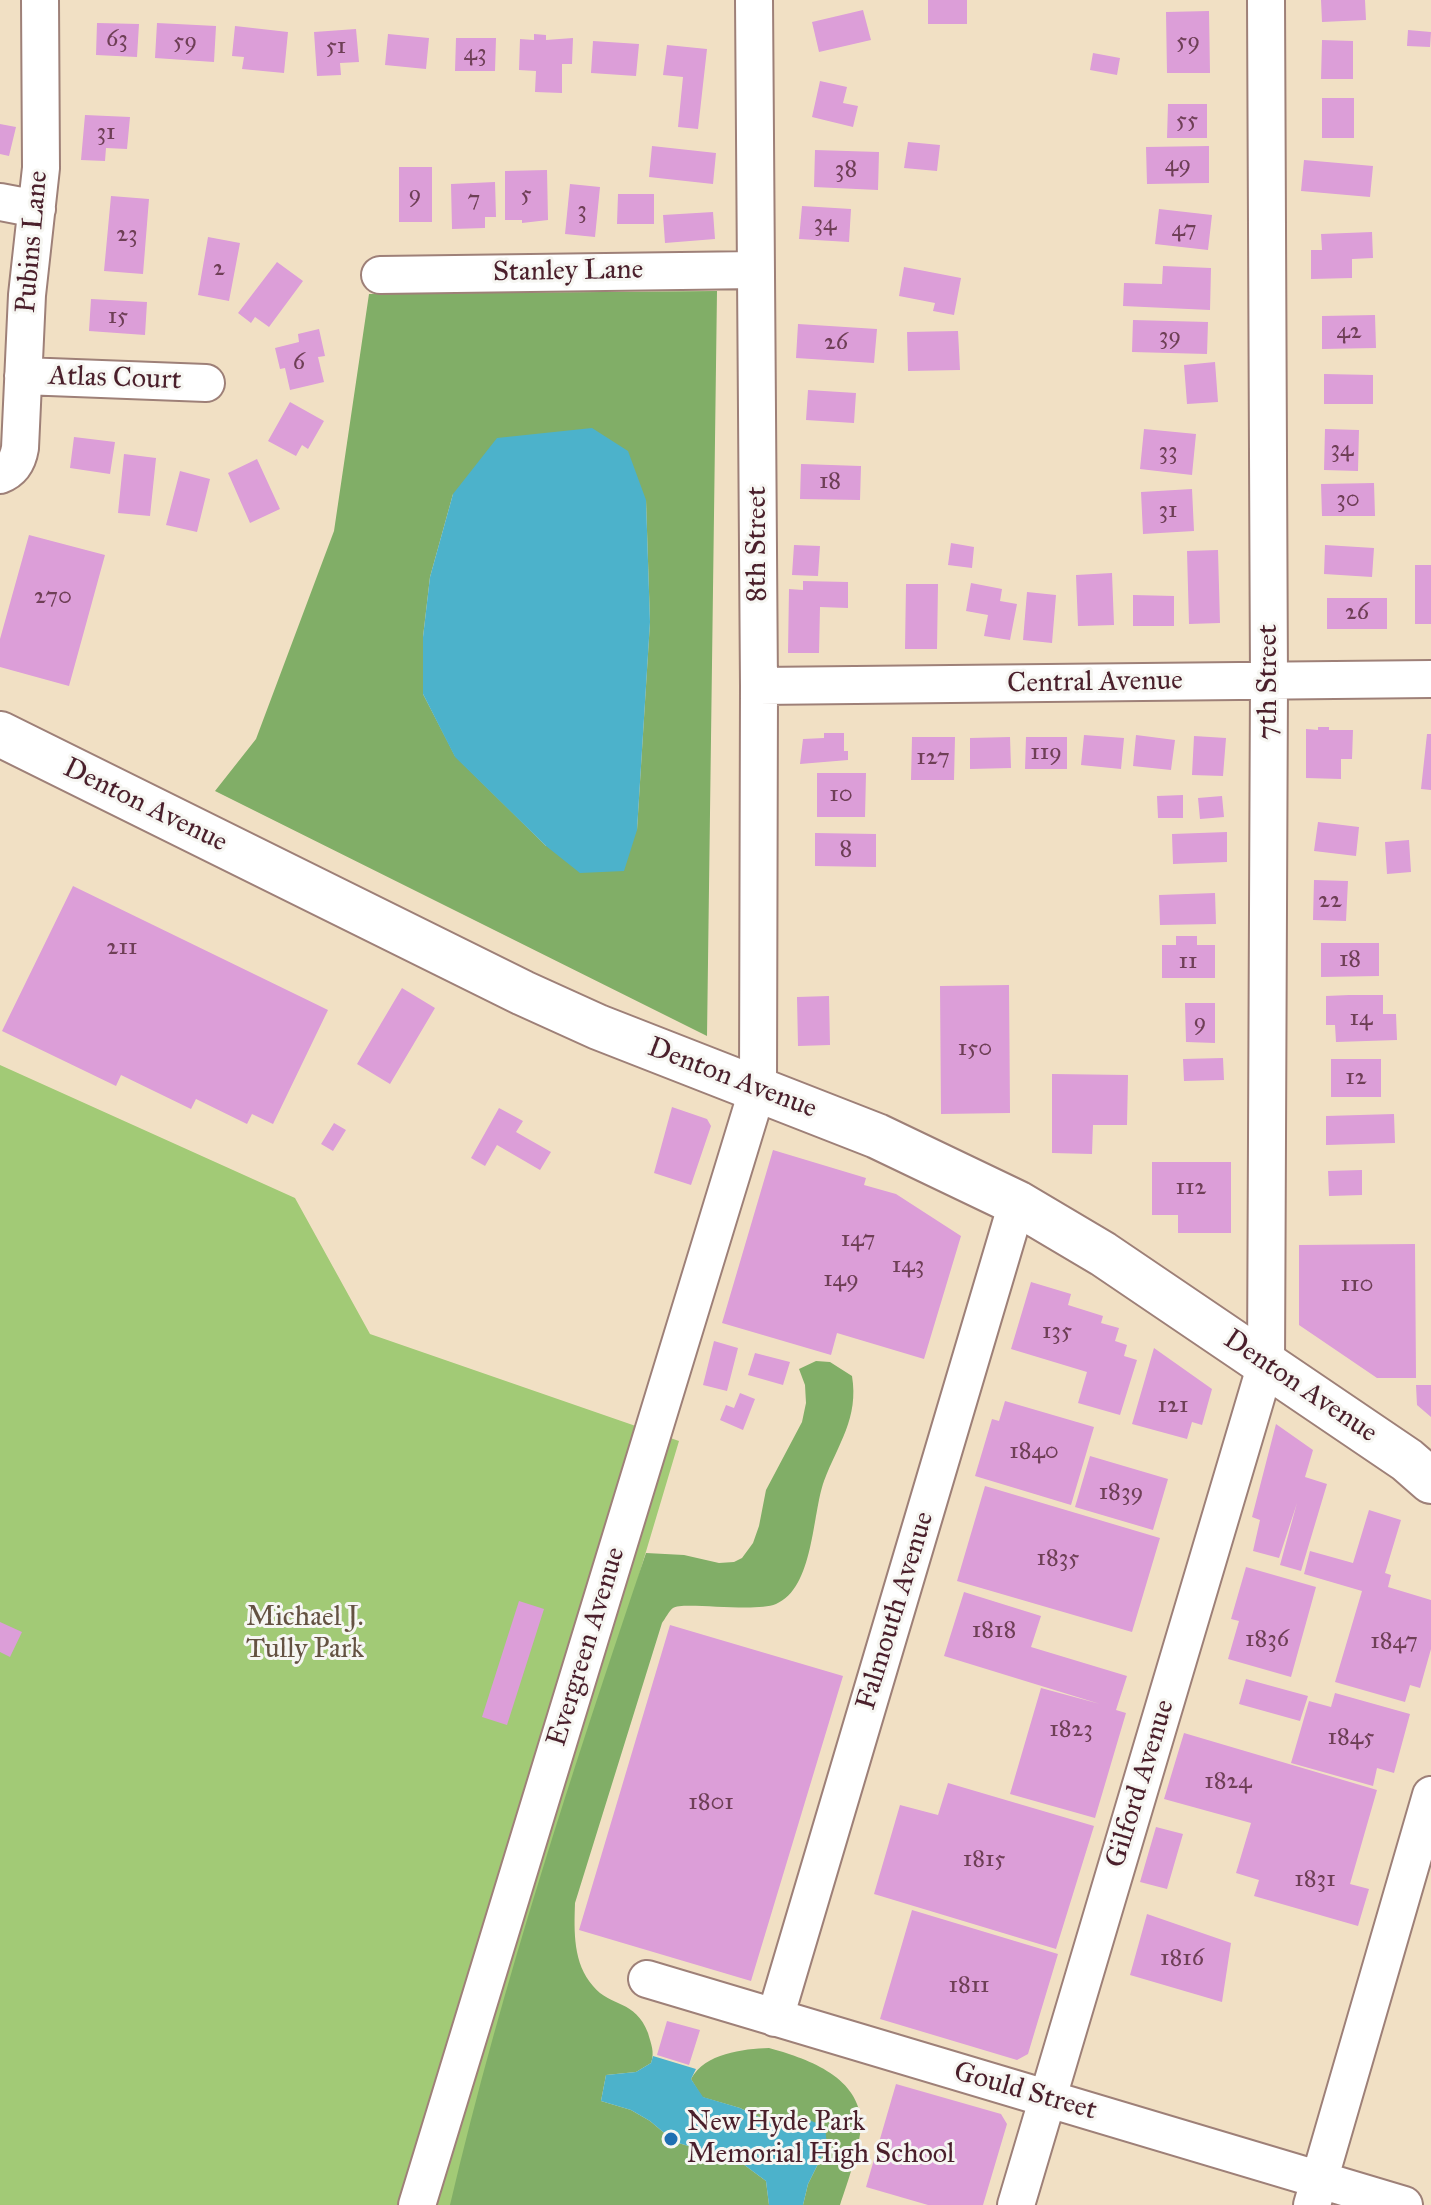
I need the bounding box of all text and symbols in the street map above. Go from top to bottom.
house number: 63 [106,26,128,54]
house number: 59 [173,28,197,56]
house number: 59 [1176,28,1200,56]
house number: 51 [326,33,346,61]
house number: 43 [464,40,486,68]
house number: 55 [1176,107,1198,135]
house number: 31 [96,119,116,147]
house number: 49 [1165,151,1191,179]
house number: 38 [835,156,857,184]
street label: Pubins Lane [10,169,56,315]
house number: 9 [409,181,421,209]
house number: 5 [520,181,532,209]
house number: 7 [468,186,480,214]
house number: 3 [577,197,587,225]
house number: 34 [814,210,836,238]
house number: 47 [1171,216,1197,244]
house number: 23 [116,221,138,249]
street label: Stanley Lane [492,254,644,290]
house number: 2 [213,255,225,283]
house number: 15 [108,303,128,331]
house number: 42 [1336,318,1362,346]
house number: 39 [1159,323,1181,351]
house number: 26 [824,329,848,357]
house number: 6 [293,349,305,377]
street label: Atlas Court [48,360,182,398]
house number: 34 [1331,436,1353,464]
house number: 33 [1158,438,1178,466]
house number: 18 [819,468,841,496]
street label: 8th Street [741,486,775,602]
house number: 30 [1336,486,1360,514]
house number: 31 [1158,497,1178,525]
house number: 270 [34,583,72,611]
house number: 26 [1345,599,1369,627]
street label: 7th Street [1252,624,1286,740]
street label: Central Avenue [1007,665,1183,701]
house number: 119 [1030,739,1062,767]
house number: 127 [916,744,950,772]
street label: Denton Avenue [58,752,232,860]
house number: 10 [829,781,853,809]
house number: 8 [840,836,852,864]
house number: 22 [1318,887,1342,915]
house number: 211 [107,934,137,962]
house number: 18 [1339,946,1361,974]
house number: 11 [1179,948,1197,976]
house number: 14 [1350,1005,1372,1033]
house number: 9 [1194,1009,1206,1037]
street label: Denton Avenue [643,1031,821,1127]
house number: 150 [958,1035,992,1063]
house number: 12 [1345,1064,1367,1092]
house number: 112 [1176,1174,1206,1202]
house number: 147 [841,1226,875,1254]
house number: 143 [892,1252,924,1280]
house number: 149 [823,1266,859,1294]
house number: 110 [1341,1271,1373,1299]
house number: 135 [1042,1318,1072,1346]
street label: Denton Avenue [1217,1323,1383,1451]
house number: 121 [1158,1392,1188,1420]
house number: 1840 [1009,1438,1059,1466]
house number: 1839 [1099,1479,1143,1507]
street label: Falmouth Avenue [850,1508,942,1714]
street label: Evergreen Avenue [541,1543,633,1751]
house number: 1835 [1037,1545,1079,1573]
park label: Michael J. Tully Park [246,1601,364,1667]
house number: 1818 [972,1617,1016,1645]
house number: 1836 [1245,1626,1289,1654]
house number: 1847 [1370,1628,1418,1656]
street label: Gilford Avenue [1100,1696,1182,1872]
house number: 1823 [1049,1716,1093,1744]
house number: 1845 [1328,1724,1374,1752]
house number: 1824 [1204,1768,1252,1796]
house number: 1801 [688,1789,734,1817]
house number: 1815 [963,1846,1005,1874]
house number: 1831 [1294,1866,1336,1894]
house number: 1816 [1160,1945,1204,1973]
house number: 1811 [948,1972,990,2000]
street label: Gould Street [950,2056,1100,2128]
place label: New Hyde Park Memorial High School [687,2106,955,2172]
marker: New Hyde Park Memorial High School [662,2130,680,2148]

